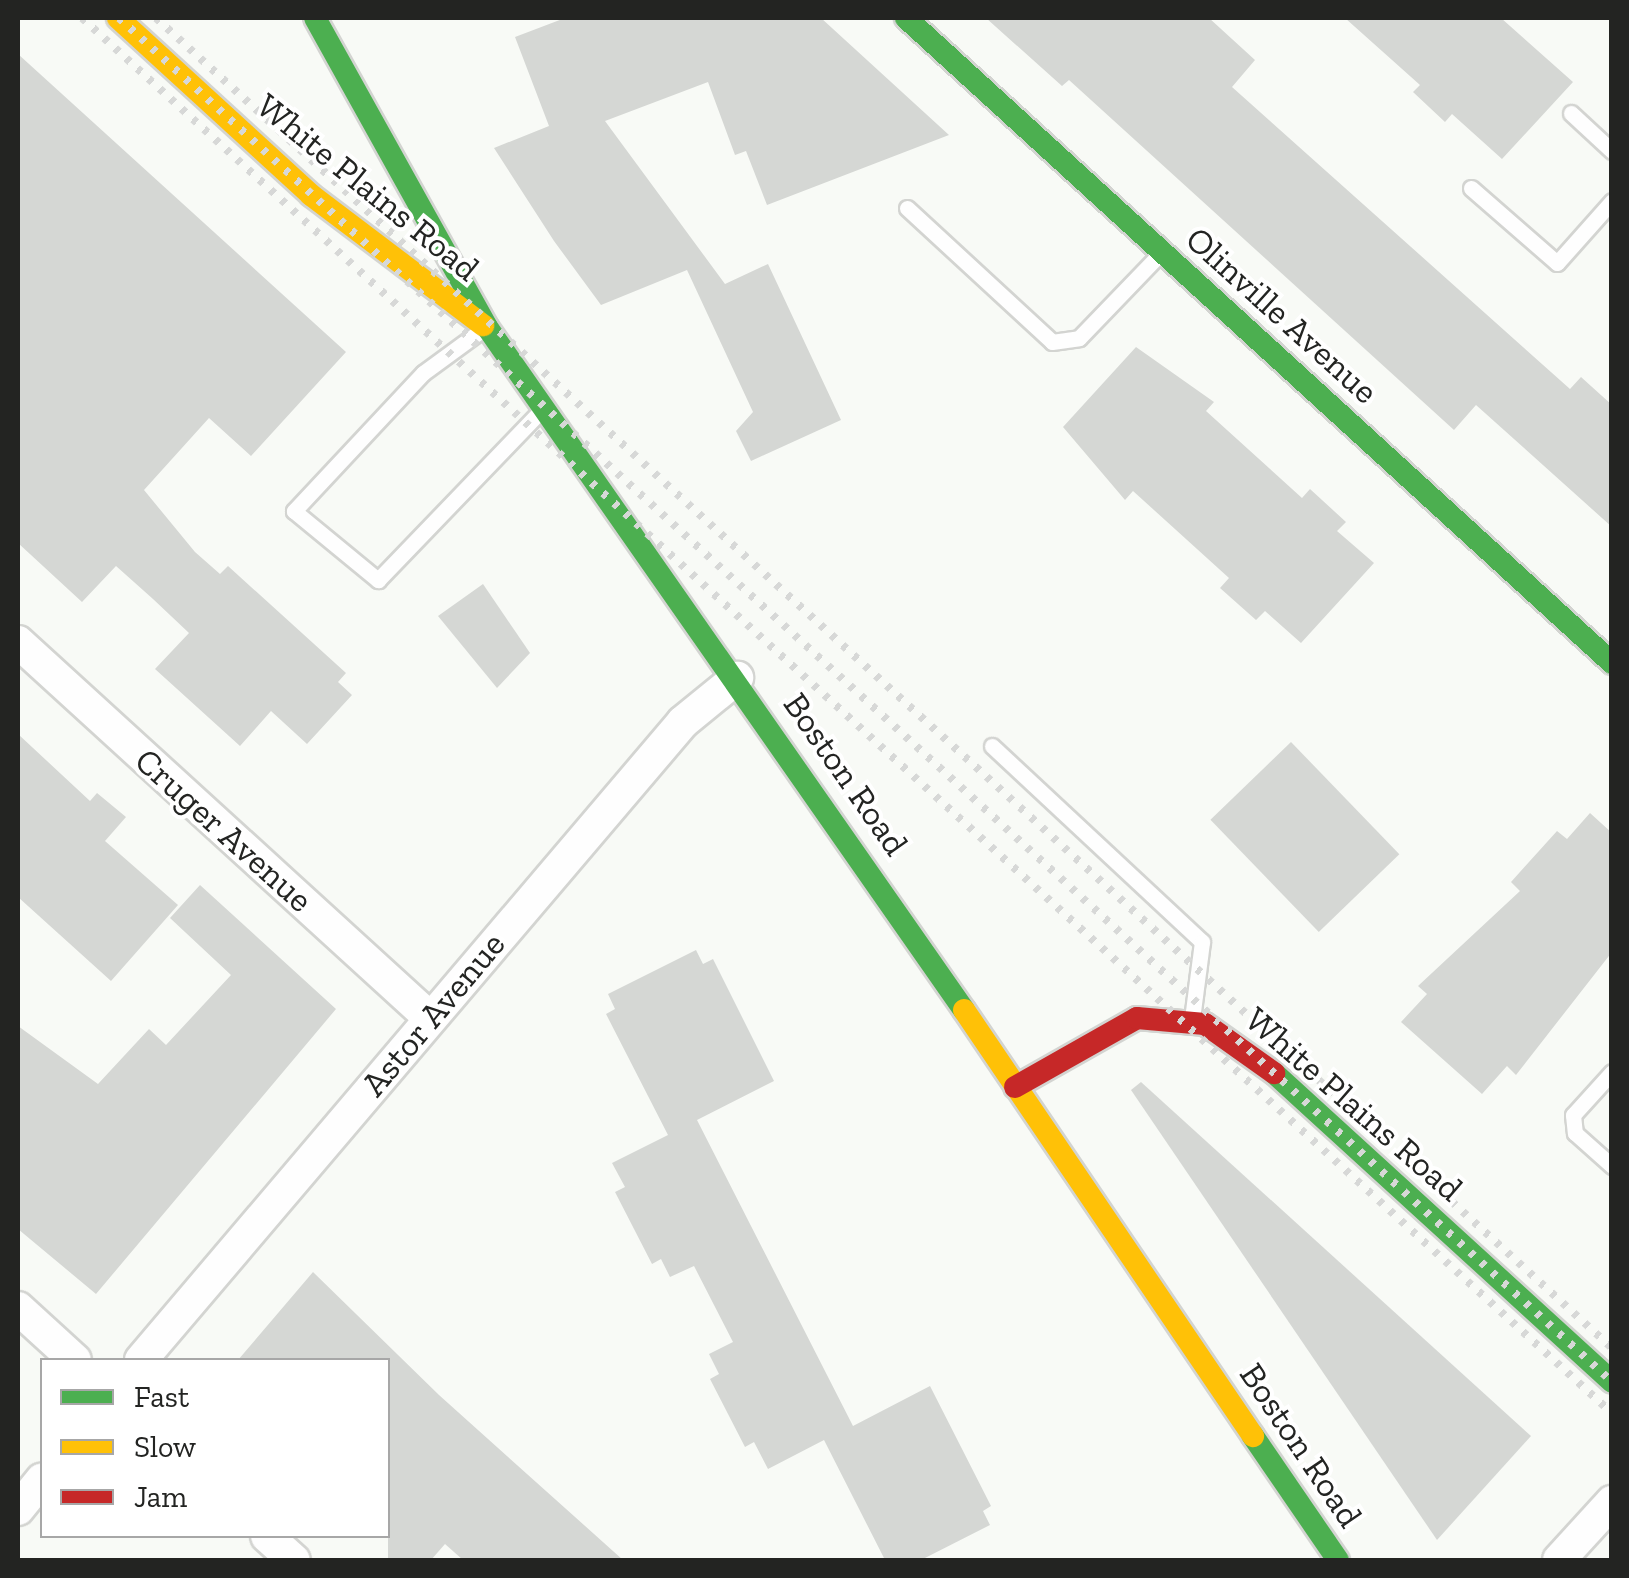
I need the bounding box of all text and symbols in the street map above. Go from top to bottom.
street label: White Plains Road [248,84,488,290]
street label: Olinville Avenue [1177,217,1387,413]
street label: Boston Road [775,685,917,863]
street label: Cruger Avenue [126,739,322,921]
street label: Astor Avenue [352,923,514,1105]
street label: White Plains Road [1237,998,1471,1210]
street label: Boston Road [1231,1355,1371,1535]
legend [40,1358,390,1538]
text: Fast [134,1379,189,1415]
text: Slow [134,1429,196,1465]
text: Jam [134,1479,187,1515]

